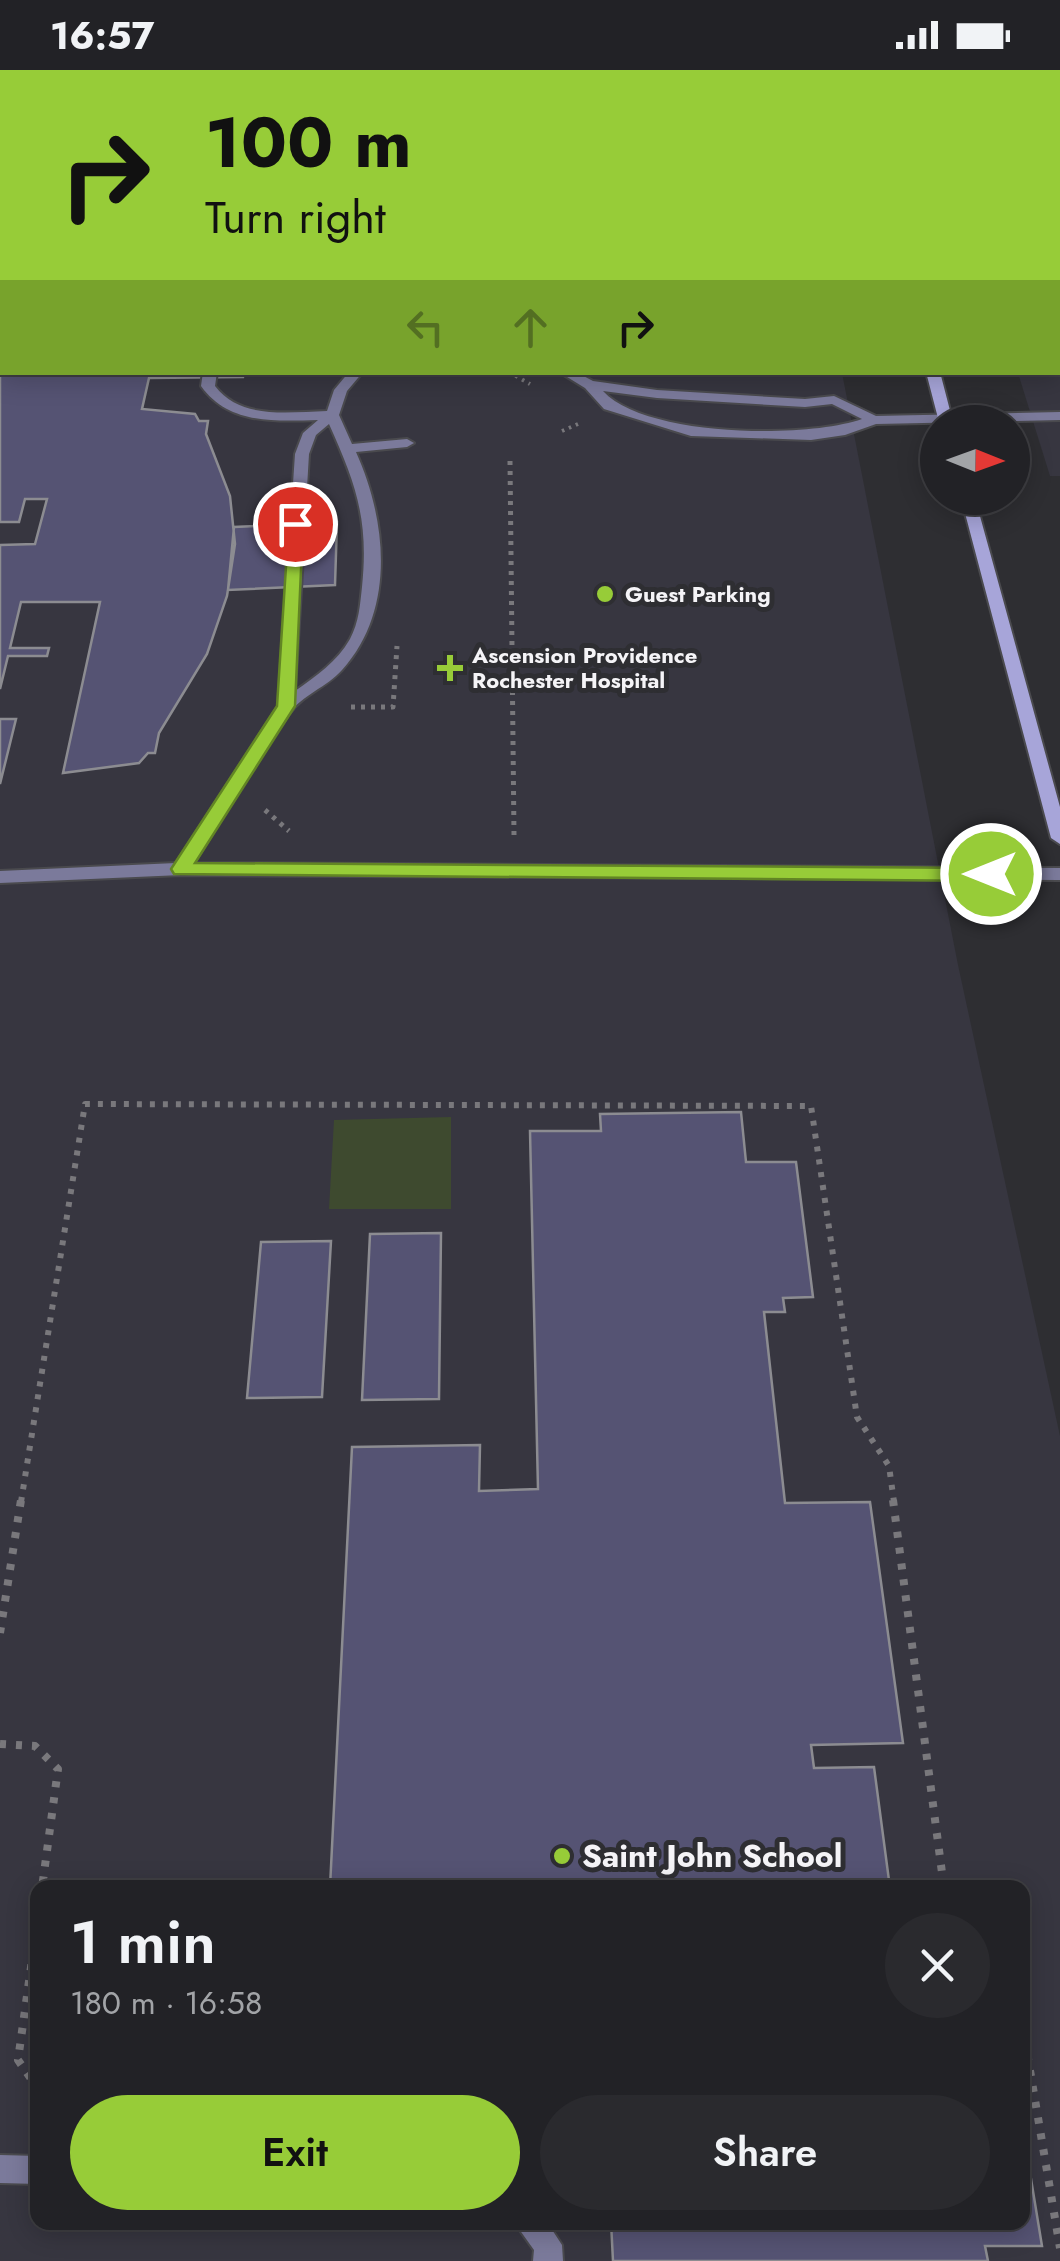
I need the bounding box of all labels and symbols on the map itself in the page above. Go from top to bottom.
north arrow [920,405,1030,515]
pin [253,482,338,567]
place label: Guest Parking [625,578,771,610]
marker: Guest Parking [594,583,616,605]
place label: Ascension Providence Rochester Hospital [471,639,697,696]
marker: Ascension Providence Rochester Hospital [437,655,463,681]
position arrow [939,822,1043,926]
place label: Saint John School [582,1833,842,1879]
marker: Saint John School [551,1845,573,1867]

